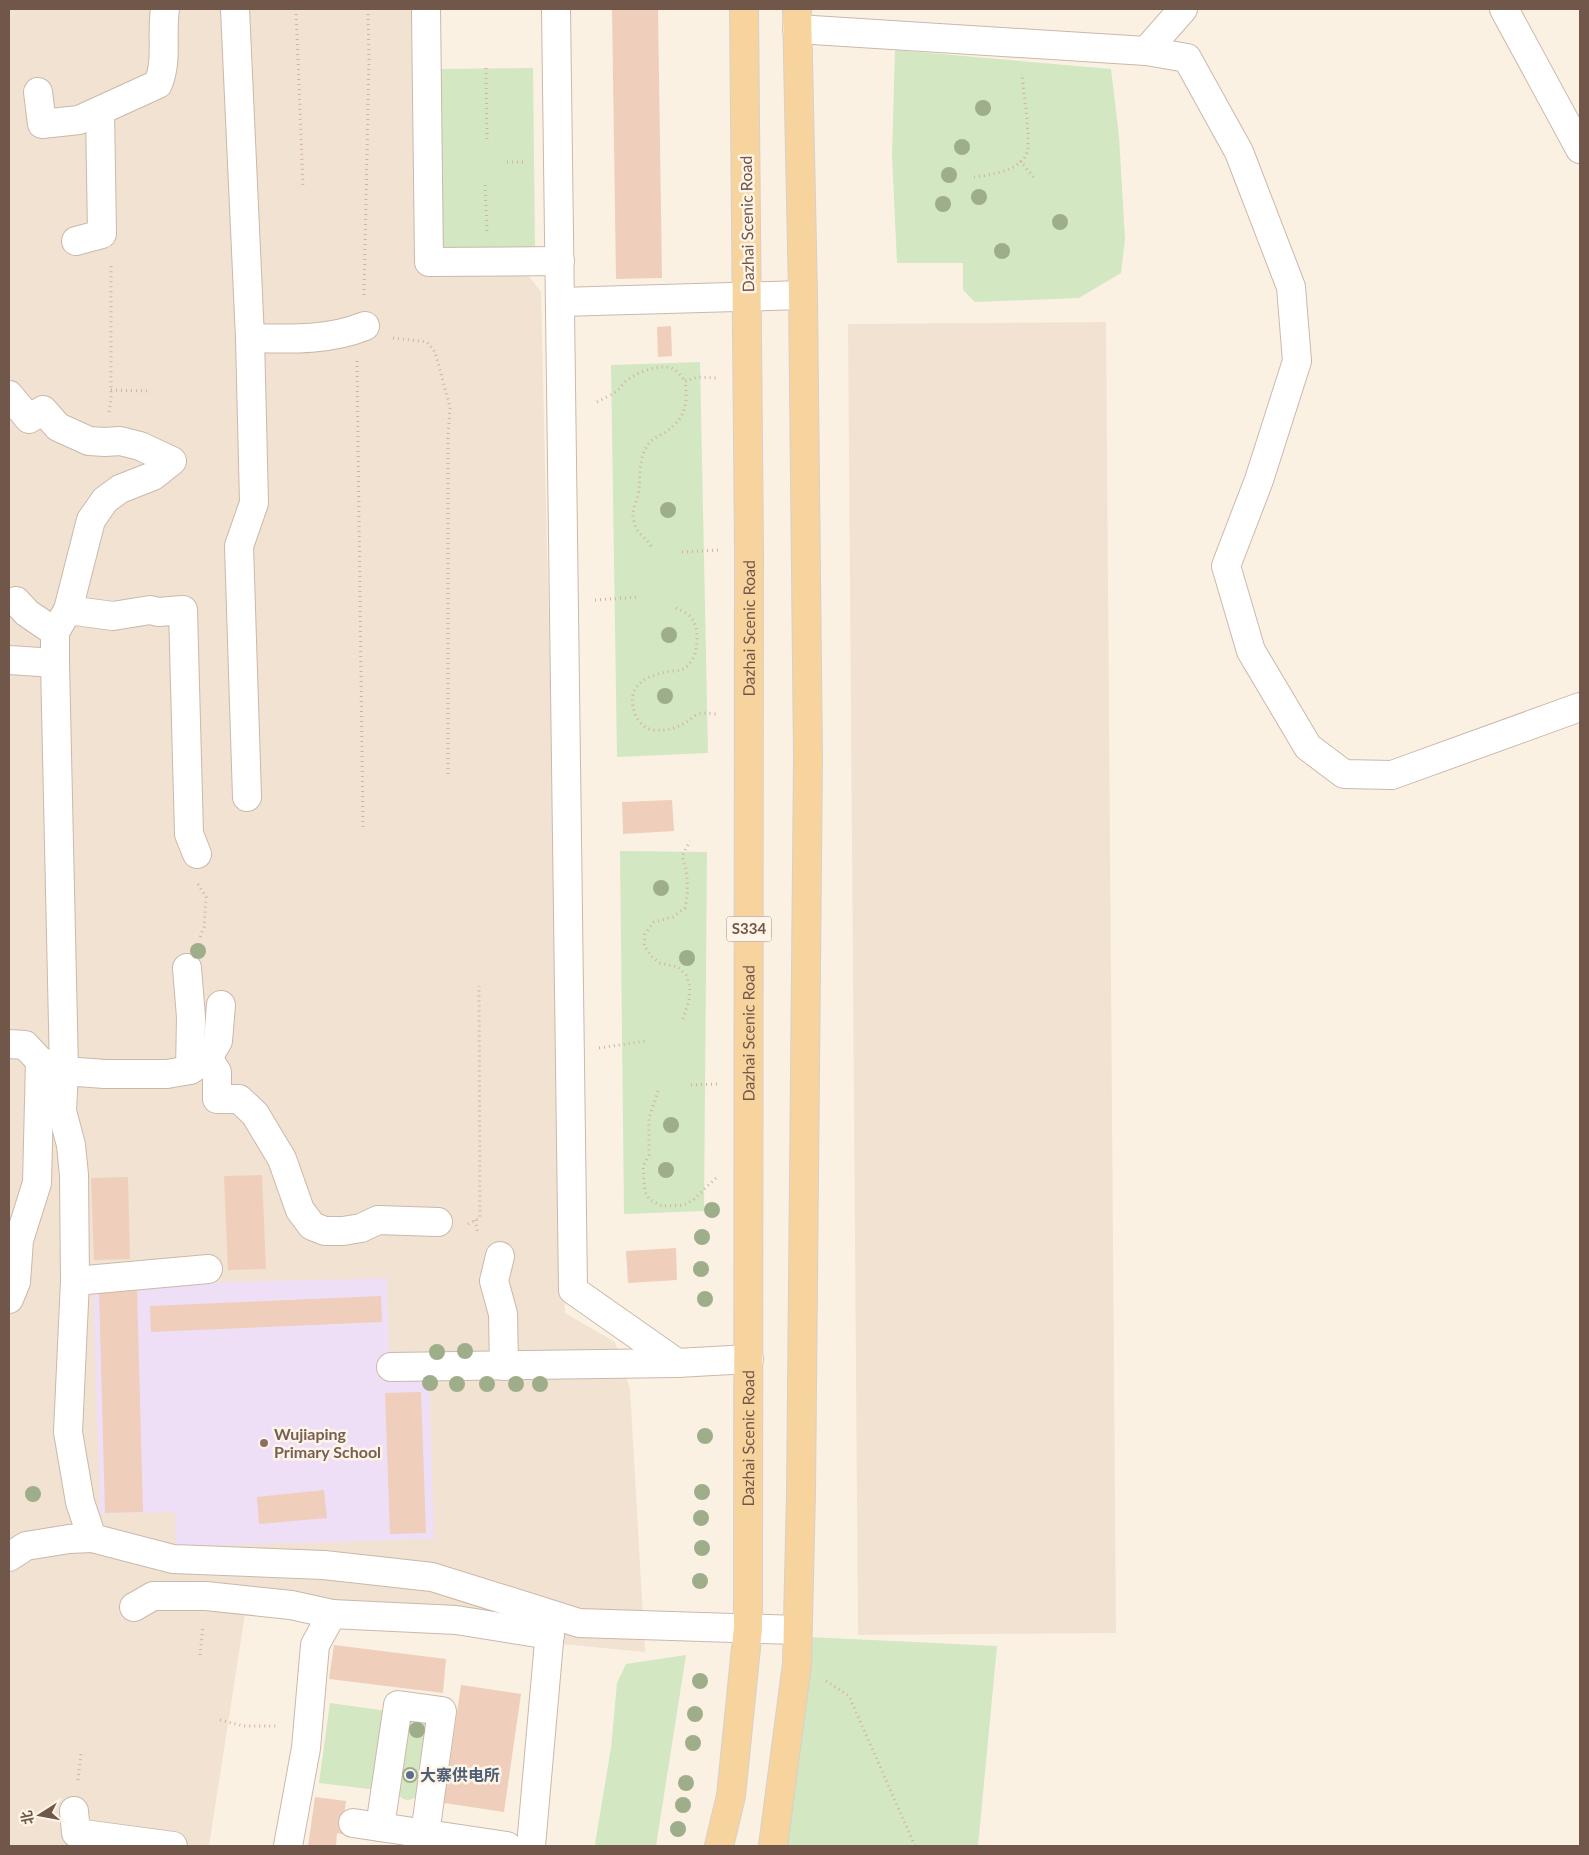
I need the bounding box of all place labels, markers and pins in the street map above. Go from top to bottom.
place label: Wujiaping Primary School [274,1424,381,1461]
marker: Wujiaping Primary School [258,1437,270,1449]
place label: 大寨供电所 [420,1765,500,1784]
marker: 大寨供电所 [404,1769,416,1781]

